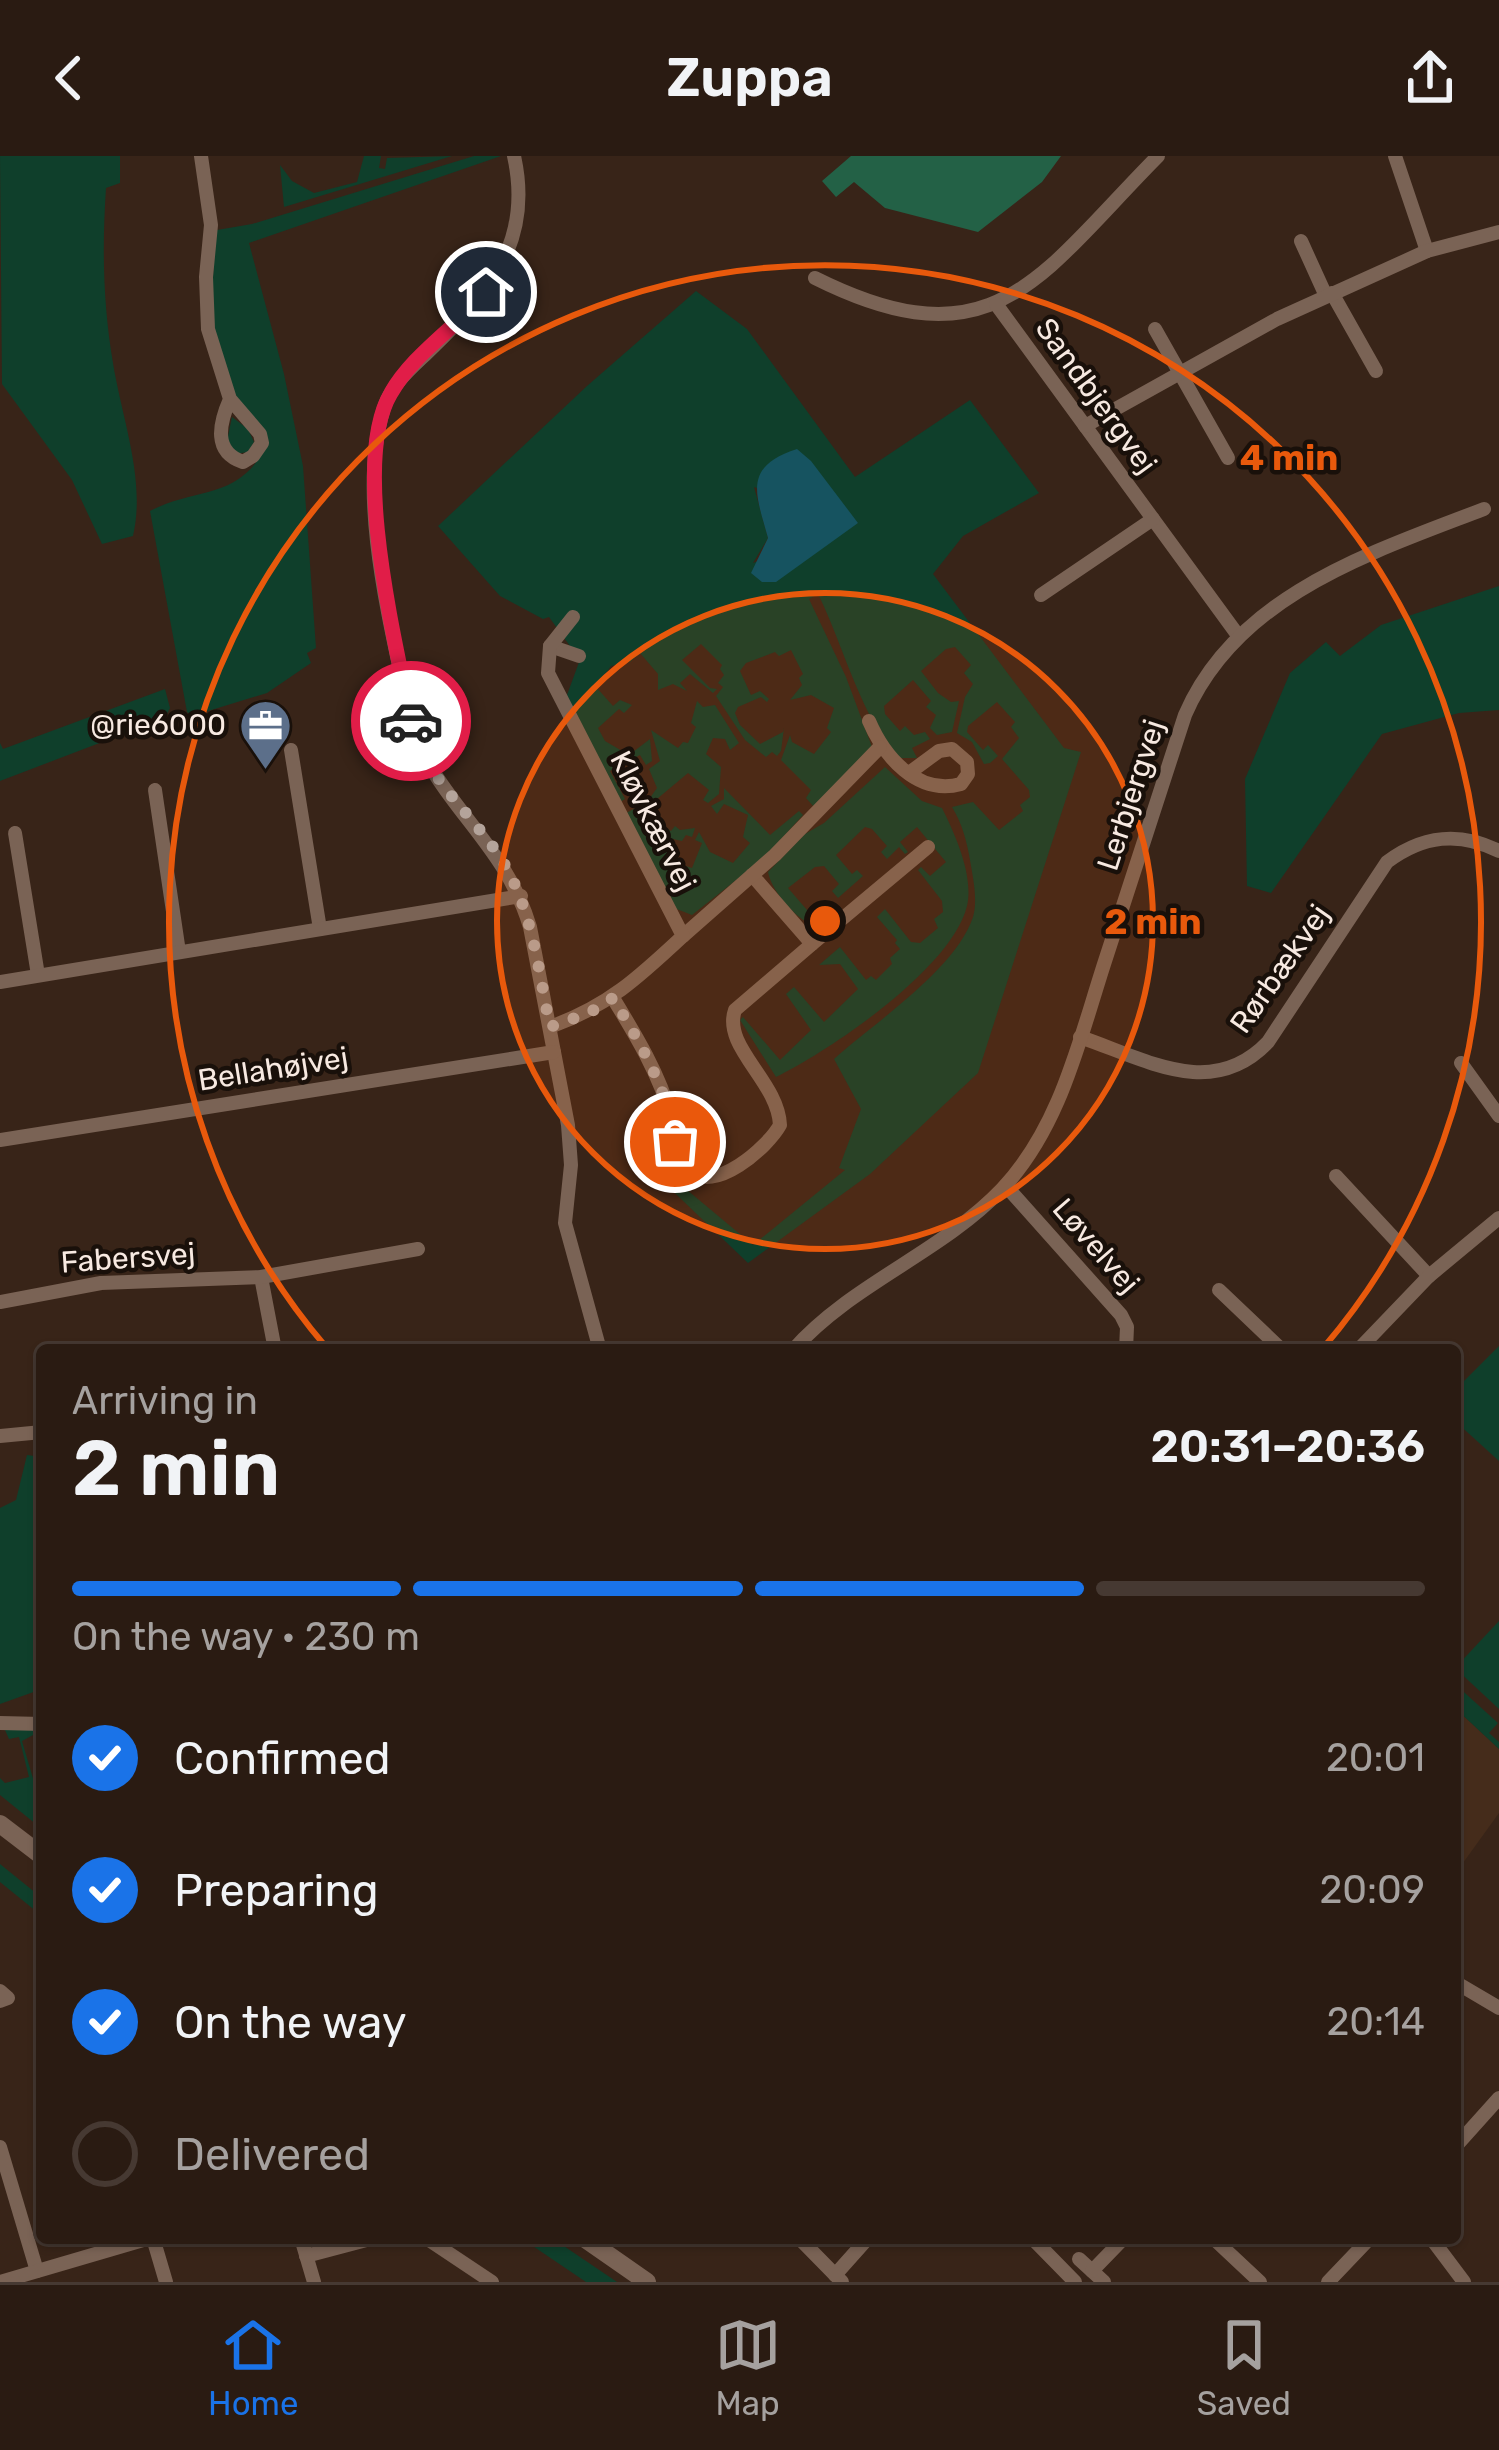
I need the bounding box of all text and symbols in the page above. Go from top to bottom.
icon: back [36,45,102,111]
icon: share [1397,45,1463,111]
text: Zuppa [666,46,833,110]
pin [435,241,537,343]
icon: home [453,259,519,325]
street label: Sandbjergvej [1028,311,1164,481]
text: 4 min [1240,436,1338,479]
courier [351,661,471,781]
icon: car [378,688,444,754]
office icon: @rie6000 [237,697,293,771]
place label: @rie6000 [90,707,226,743]
street label: Lerbjergvej [1090,715,1172,875]
street label: Kløvkærvej [602,745,704,897]
street label: Rørbækvej [1223,898,1337,1040]
centre of rings [804,900,846,942]
text: 2 min [1104,900,1202,943]
street label: Bellahøjvej [195,1039,351,1099]
pin [624,1091,726,1193]
icon: bag [642,1109,708,1175]
street label: Løvelvej [1045,1191,1147,1301]
street label: Fabersvej [60,1235,196,1281]
text: Arriving in [72,1378,258,1424]
text: 20:31–20:36 [1151,1420,1425,1473]
text: 2 min [72,1422,280,1515]
text: On the way · 230 m [72,1614,420,1660]
icon: check [72,1725,138,1791]
text: Confirmed [174,1732,391,1785]
text: 20:01 [1326,1735,1425,1781]
icon: check [72,1857,138,1923]
text: Preparing [174,1864,379,1917]
text: 20:09 [1319,1867,1425,1913]
icon: check [72,1989,138,2055]
text: On the way [174,1996,407,2049]
text: 20:14 [1326,1999,1425,2045]
text: Delivered [174,2128,370,2181]
tab: Home [208,2312,298,2423]
tab: Map [715,2312,781,2423]
tab: Saved [1197,2312,1291,2423]

